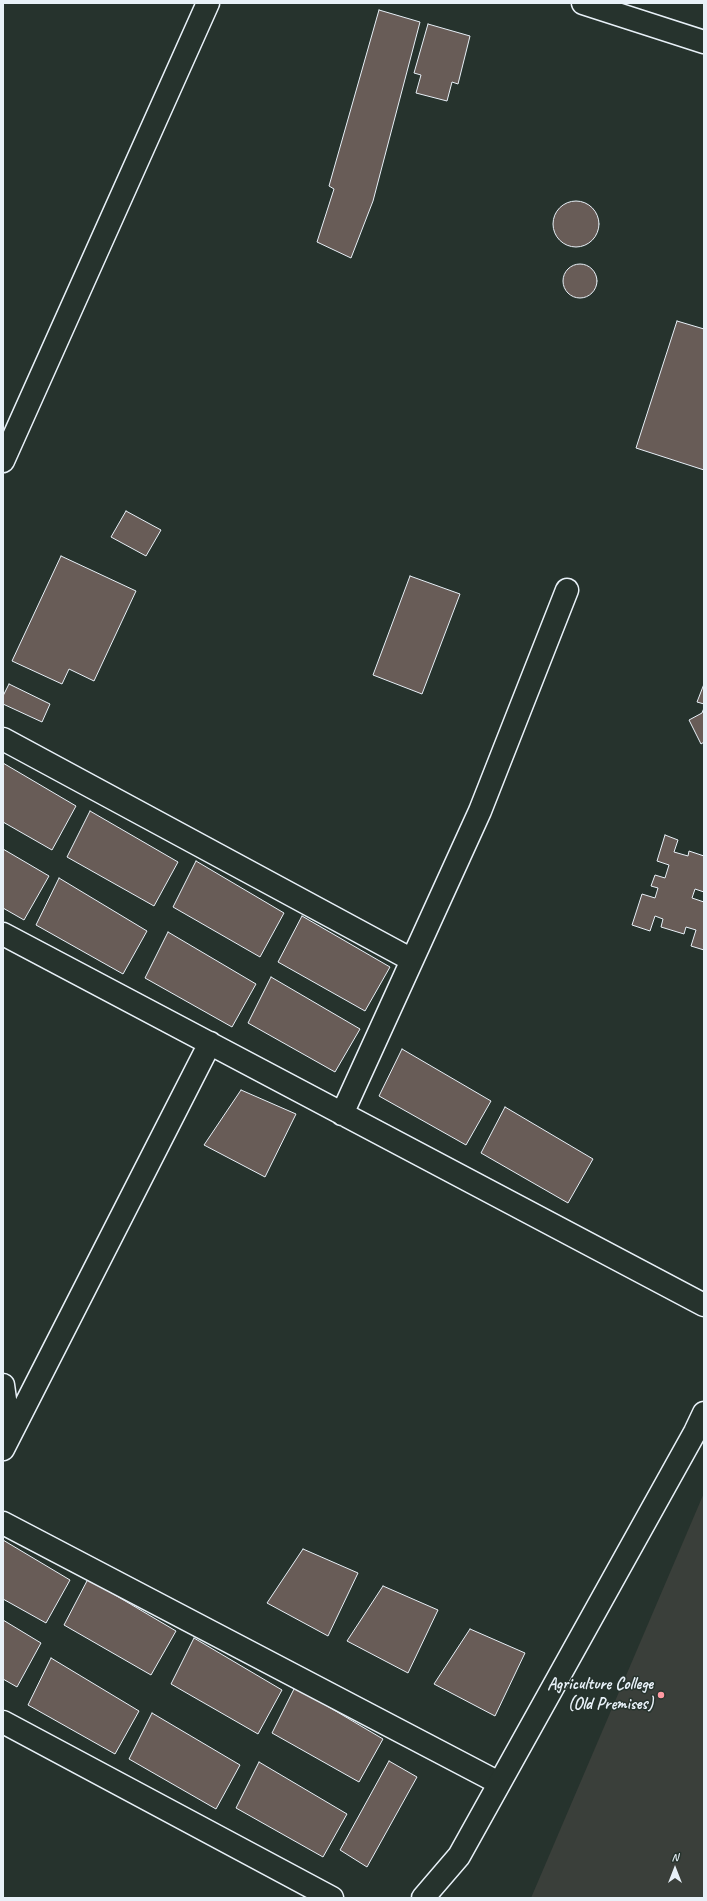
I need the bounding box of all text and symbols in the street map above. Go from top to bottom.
place label: Agriculture College (Old Premises) [547,1675,653,1715]
marker: Agriculture College (Old Premises) [656,1690,666,1700]
north arrow [655,1849,695,1889]
text: N [672,1850,678,1864]

